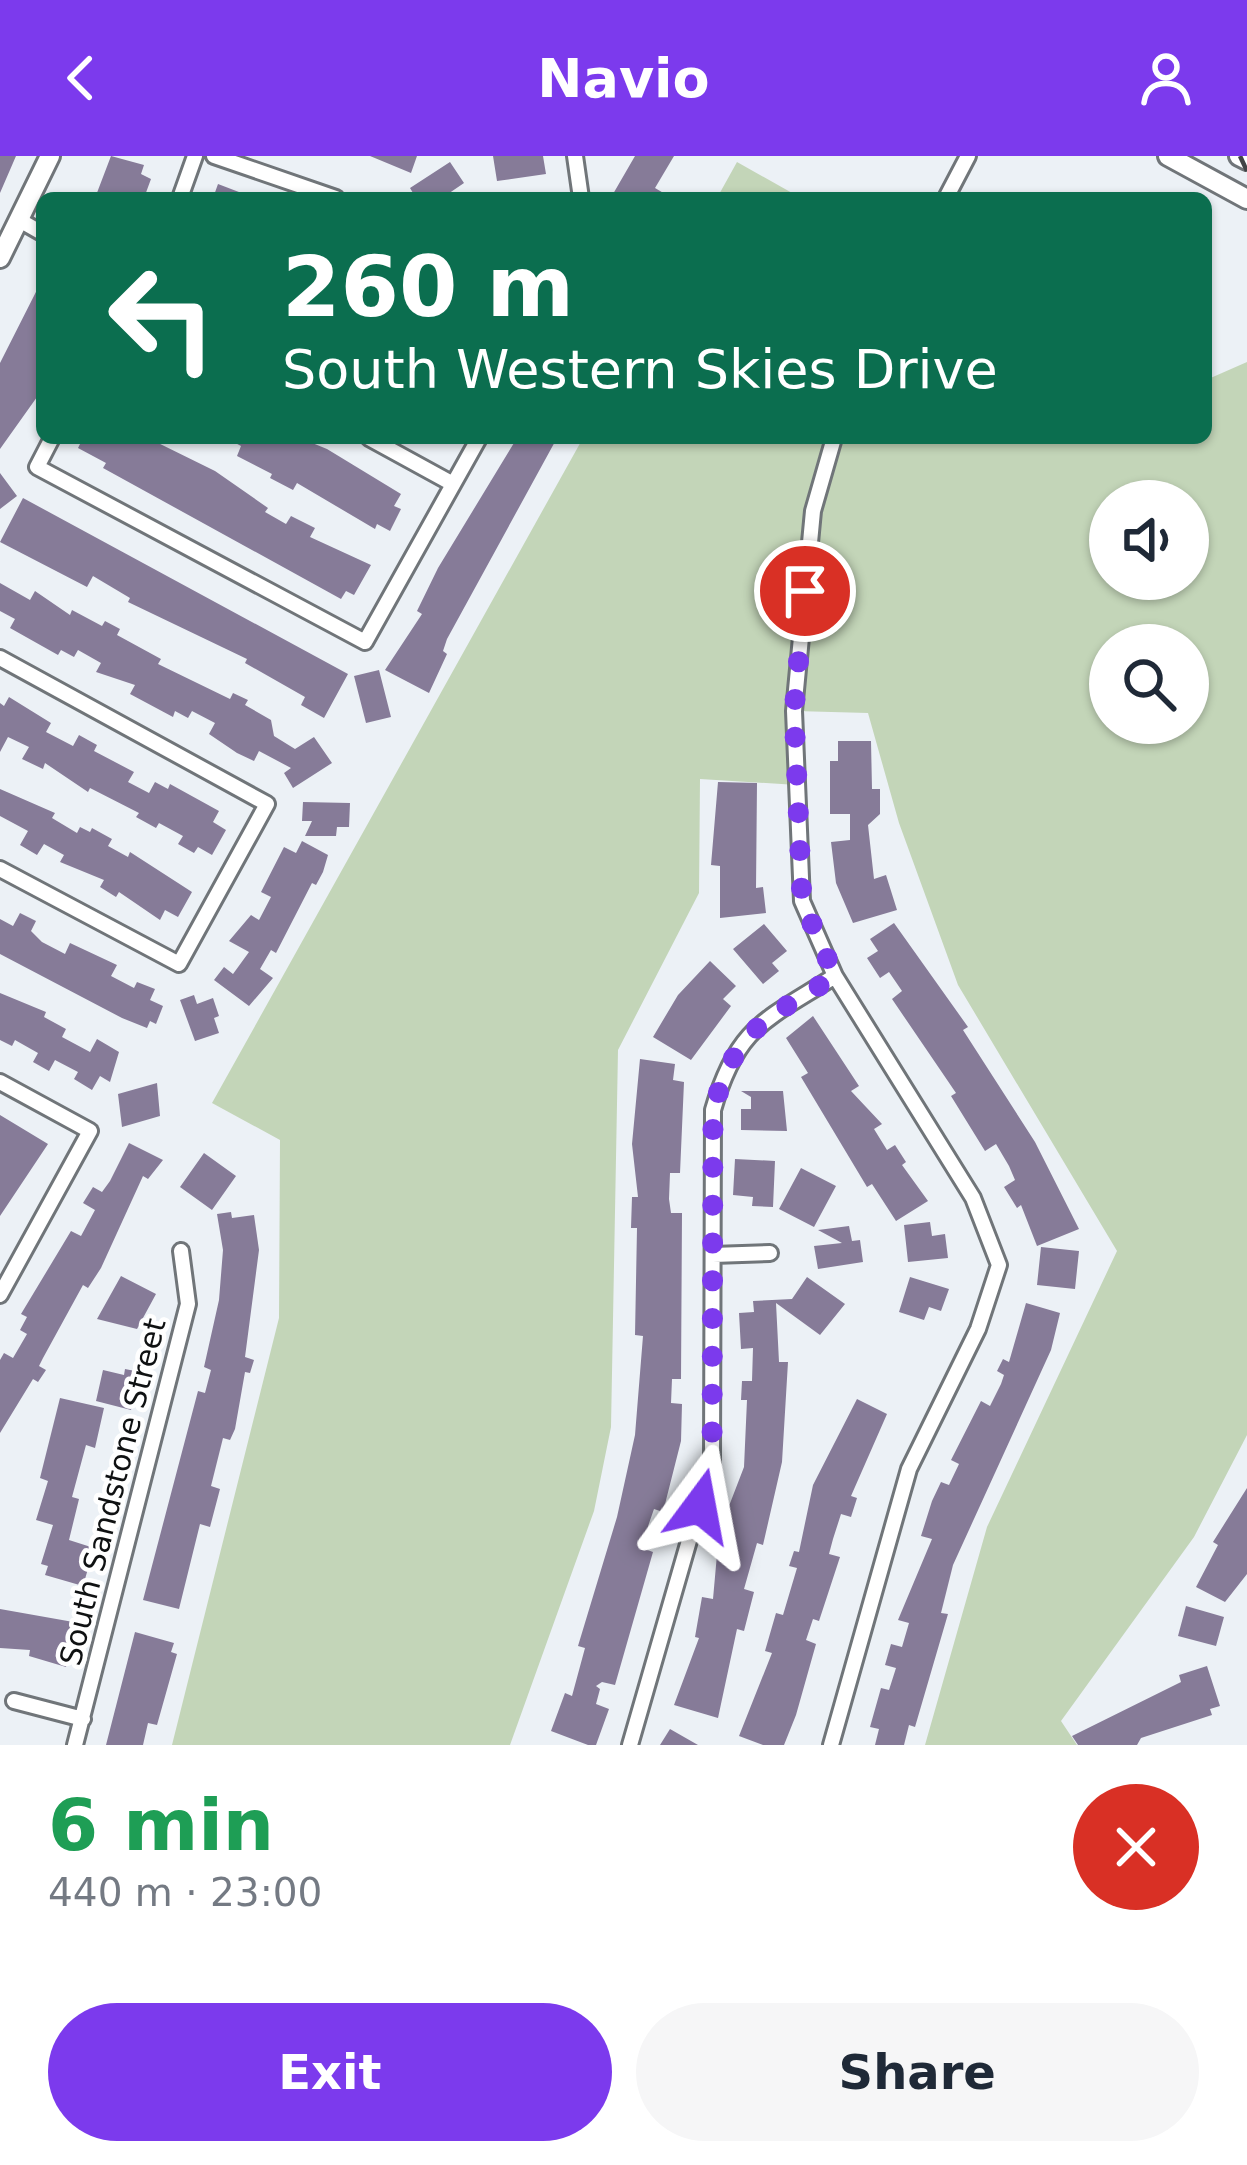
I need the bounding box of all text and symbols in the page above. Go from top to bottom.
icon: back [48,45,114,111]
icon: person [1133,45,1199,111]
text: Navio [537,47,710,110]
text: 260 m [282,238,574,336]
icon: left [84,240,240,396]
text: South Western Skies Drive [282,338,998,401]
map controls [1089,480,1209,744]
button: sound [1089,480,1209,600]
pin [754,540,856,642]
icon: arrive [772,558,838,624]
button: search [1089,624,1209,744]
street label: South Sandstone Street [52,1315,173,1669]
position arrow [637,1443,763,1569]
text: 6 min [48,1783,274,1867]
button: close [1073,1784,1199,1910]
text: 440 m · 23:00 [48,1870,322,1915]
button: Exit [48,2003,612,2141]
button: Share [636,2003,1199,2141]

